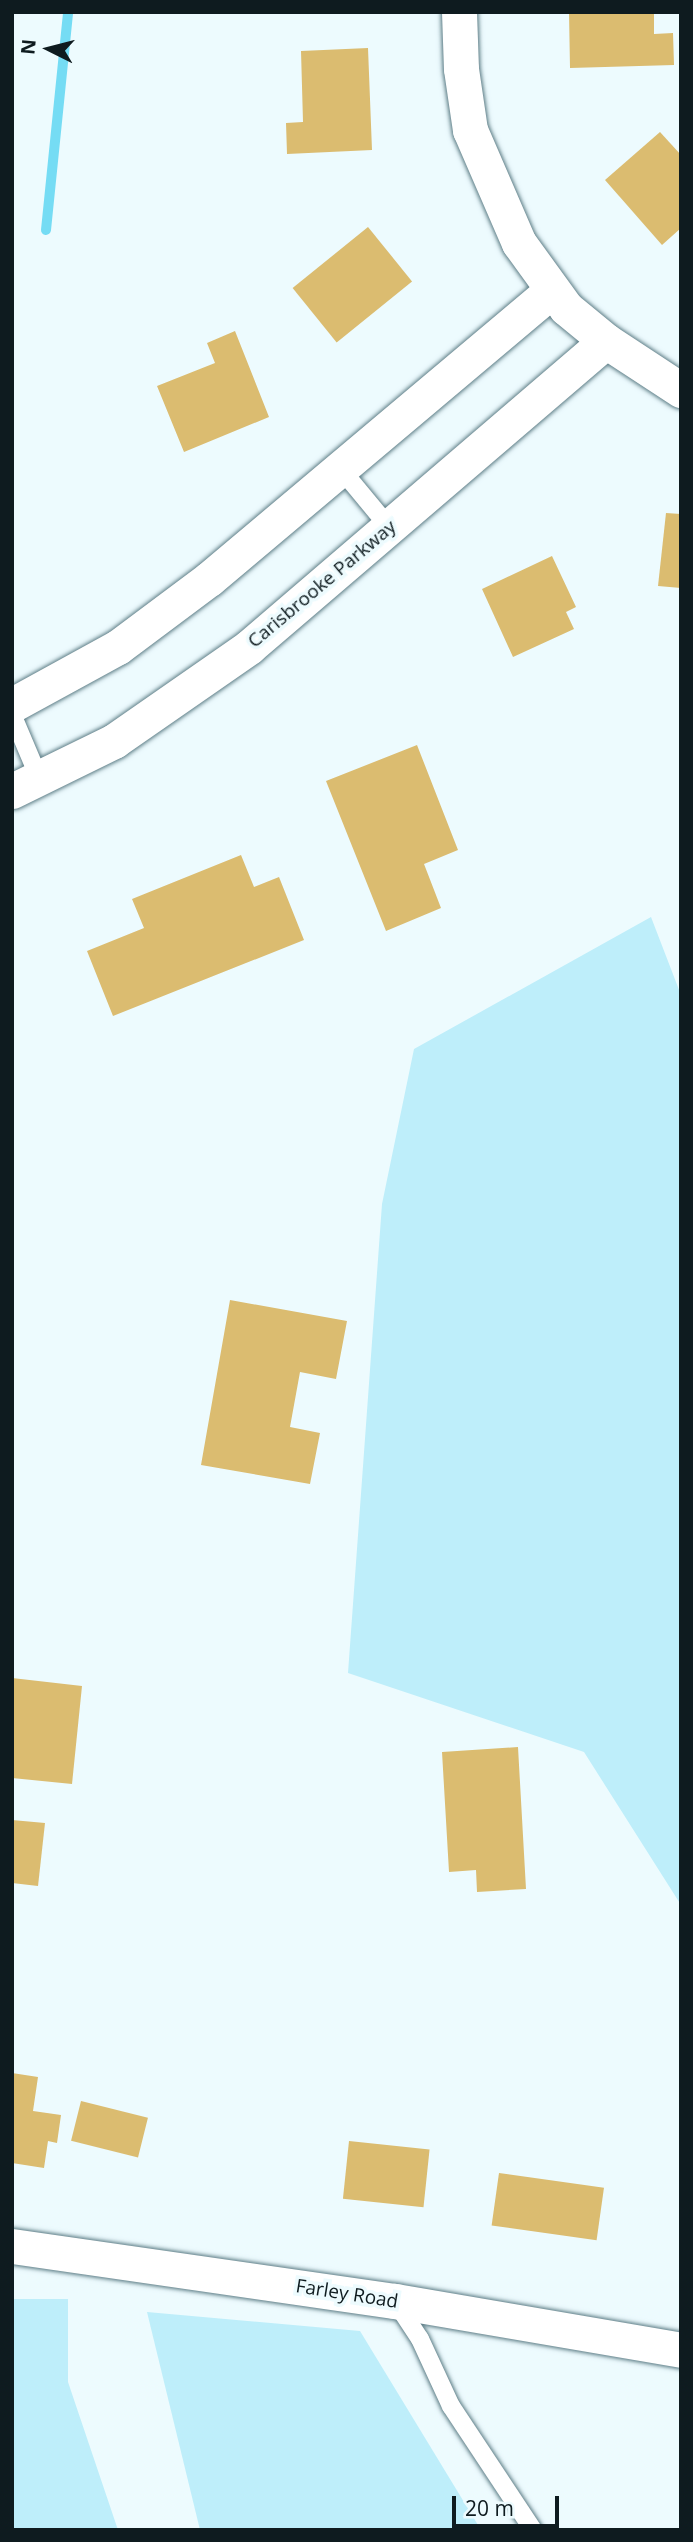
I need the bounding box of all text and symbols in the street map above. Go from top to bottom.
north arrow [14,14,84,84]
text: N [14,38,42,56]
street label: Carisbrooke Parkway [243,515,401,653]
street label: Farley Road [294,2275,400,2313]
scale bar [455,2482,562,2526]
text: 20 m [465,2494,514,2522]

